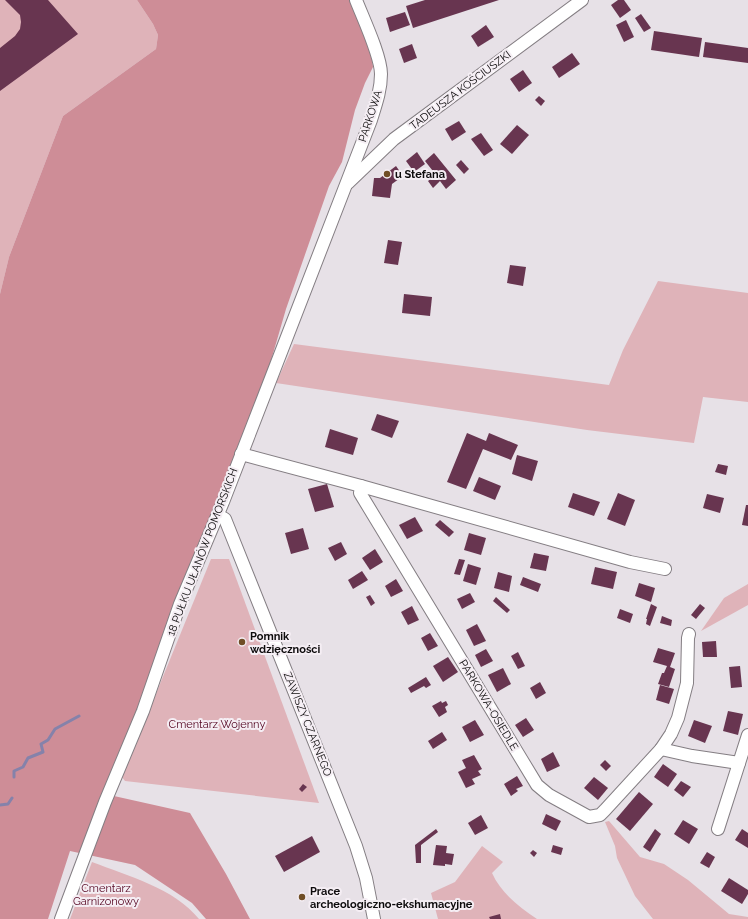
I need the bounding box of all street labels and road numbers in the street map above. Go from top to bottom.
street label: TADEUSZA KOŚCIUSZKI [407,47,513,133]
street label: PARKOWA [356,88,385,144]
street label: 18 PUŁKU UŁANÓW POMORSKICH [163,466,241,638]
street label: PARKOWA-OSIEDLE [456,657,521,753]
street label: ZAWISZY CZARNEGO [281,670,334,778]

